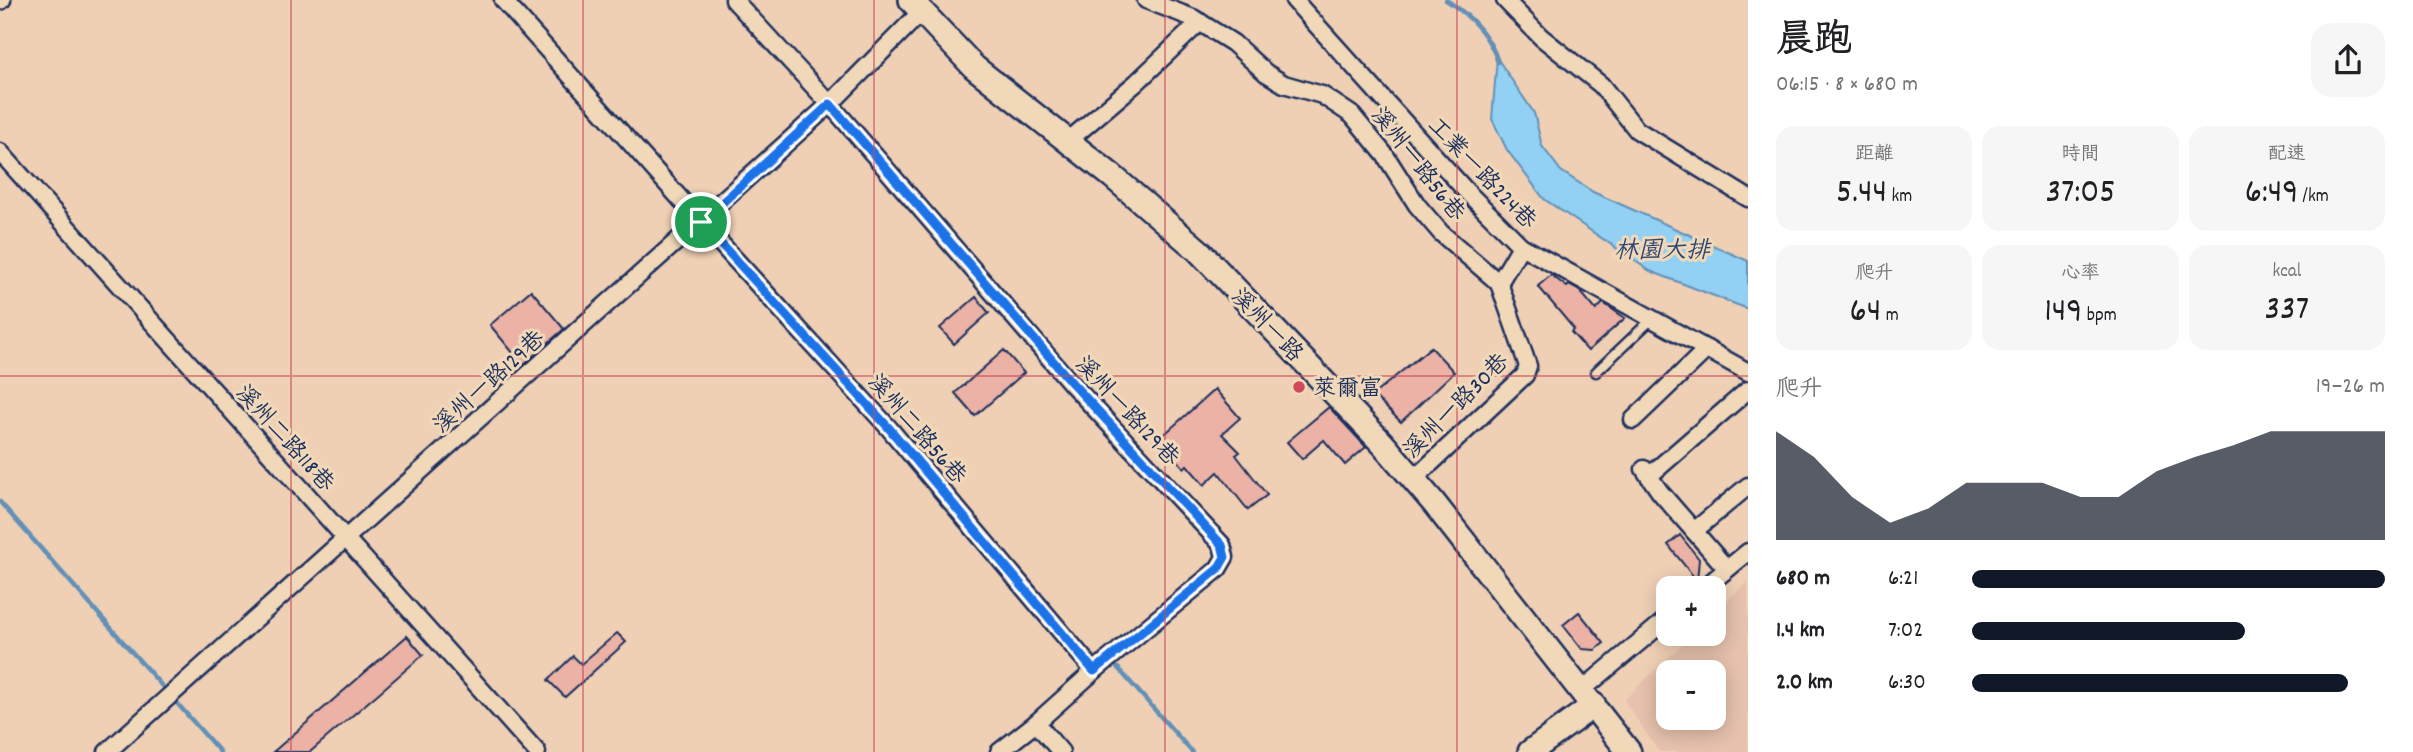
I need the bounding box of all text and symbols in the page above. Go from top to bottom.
text: 晨跑 [1776,15,1852,70]
button: share [2311,23,2385,97]
text: 06:15 · 8 × 680 m [1776,69,1918,102]
street label: 溪州一路56巷 [1361,101,1472,230]
street label: 工業一路224巷 [1418,111,1543,239]
text: 距離 [1855,142,1893,169]
text: 時間 [2061,142,2100,169]
text: 配速 [2268,142,2306,169]
text: 5.44 [1836,169,1887,219]
text: 37:05 [2045,169,2116,219]
text: 6:49 [2245,169,2298,219]
text: km [1887,184,1912,211]
text: /km [2298,184,2329,211]
pin [671,192,731,252]
icon: arrive [682,203,720,241]
water label: 林園大排 [1614,235,1712,269]
text: kcal [2272,259,2301,286]
text: 爬升 [1855,261,1893,288]
text: 心率 [2061,261,2100,288]
street label: 溪州一路 [1222,282,1309,371]
text: 337 [2265,286,2309,336]
text: 64 [1850,288,1881,338]
text: 149 [2044,288,2082,338]
text: m [1881,303,1899,330]
text: bpm [2082,303,2117,330]
street label: 溪州一路129巷 [427,324,554,443]
street label: 溪州一路30巷 [1397,346,1519,468]
street label: 溪州一路129巷 [1065,350,1186,476]
street label: 溪州二路56巷 [858,368,973,494]
text: 19–26 m [2316,371,2385,404]
place label: 萊爾富 [1313,374,1382,407]
text: 爬升 [1776,374,1822,407]
street label: 溪州二路118巷 [226,378,341,501]
marker: 萊爾富 [1291,379,1307,395]
text: 680 m [1776,563,1830,596]
text: 6:21 [1888,563,1918,596]
map controls [1656,576,1726,730]
button: + [1656,576,1726,646]
text: 1.4 km [1776,615,1825,648]
text: 7:02 [1888,615,1923,648]
button: − [1656,660,1726,730]
text: 2.0 km [1776,667,1833,700]
text: 6:30 [1888,667,1926,700]

